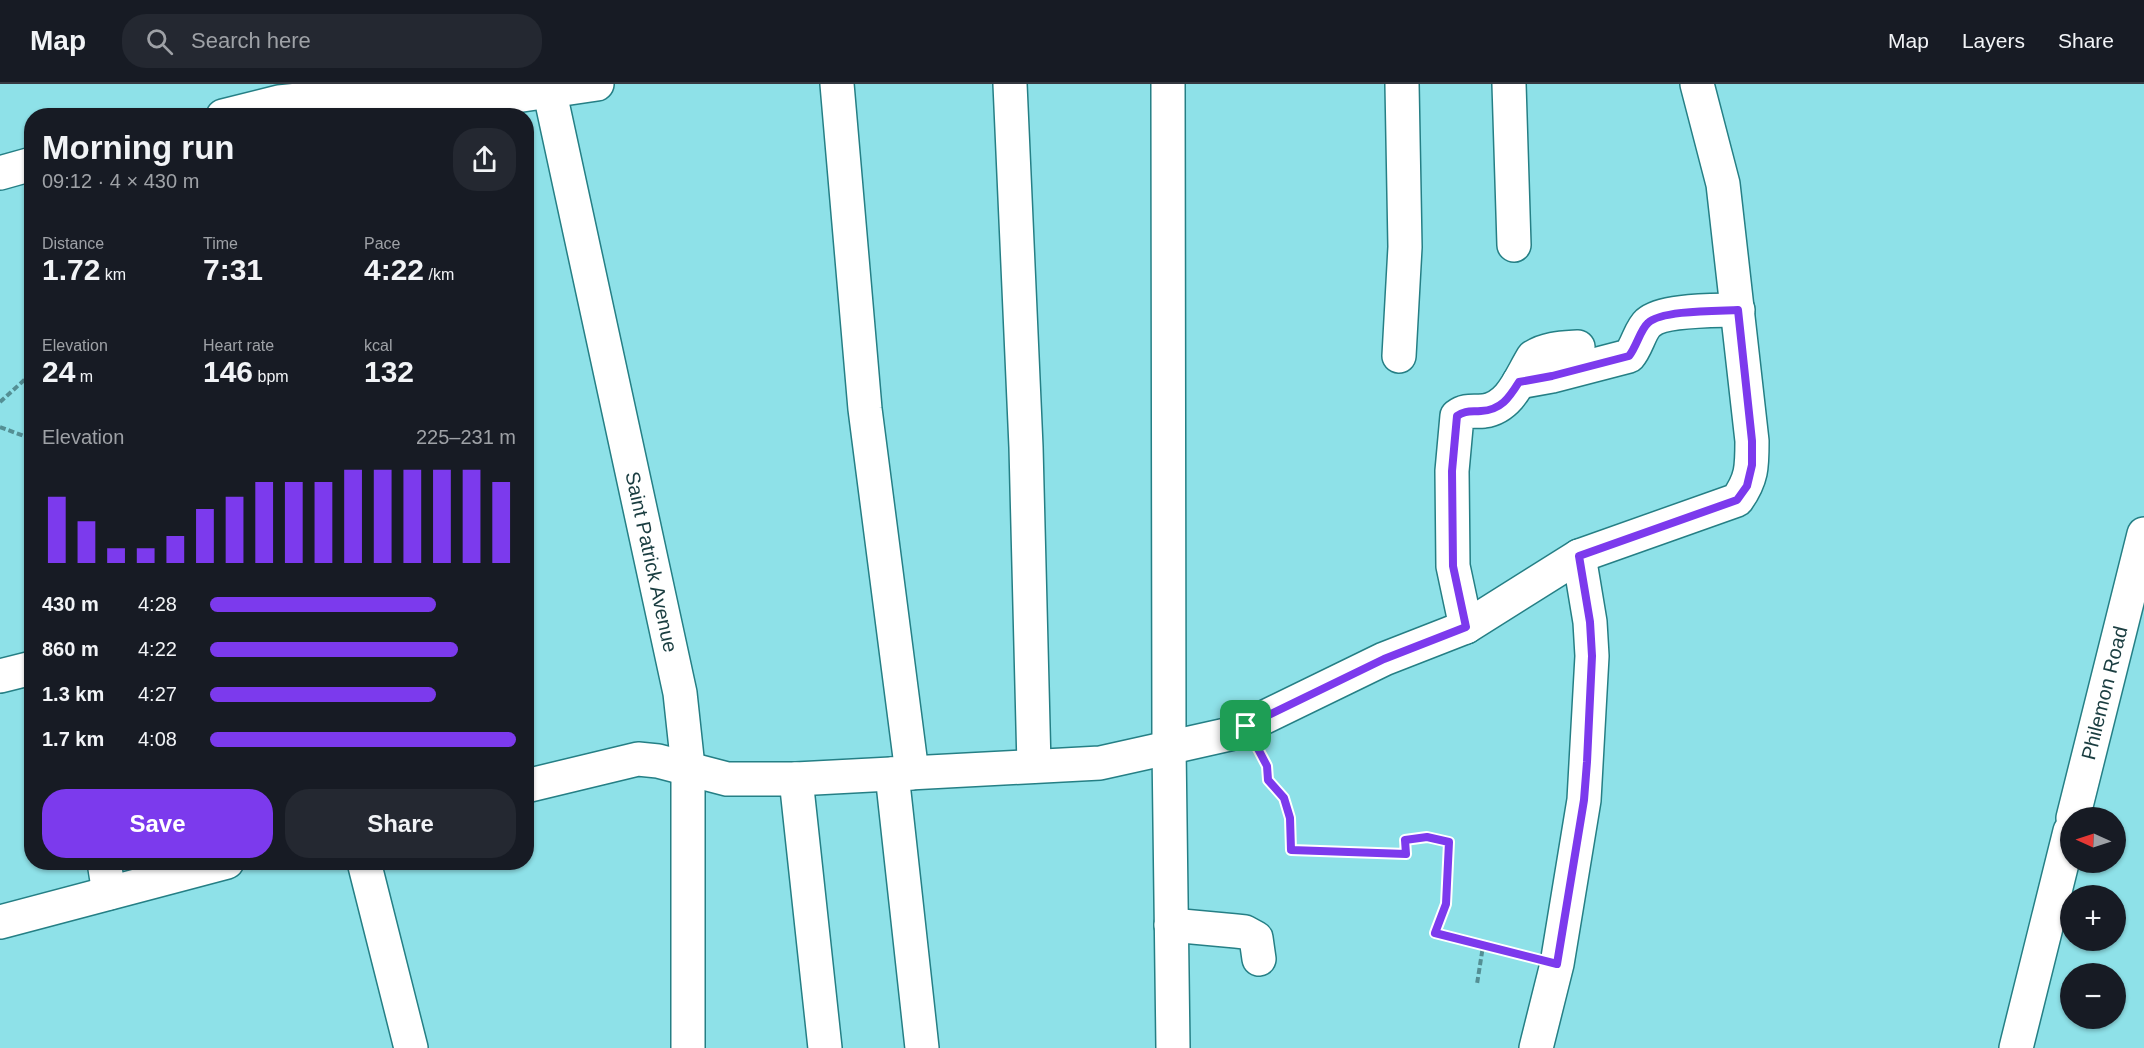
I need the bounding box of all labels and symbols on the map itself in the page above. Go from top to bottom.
street label: Saint Patrick Avenue [621,470,682,654]
street label: Philemon Road [2077,624,2132,762]
pin [1220,700,1271,751]
north arrow [2060,807,2126,873]

